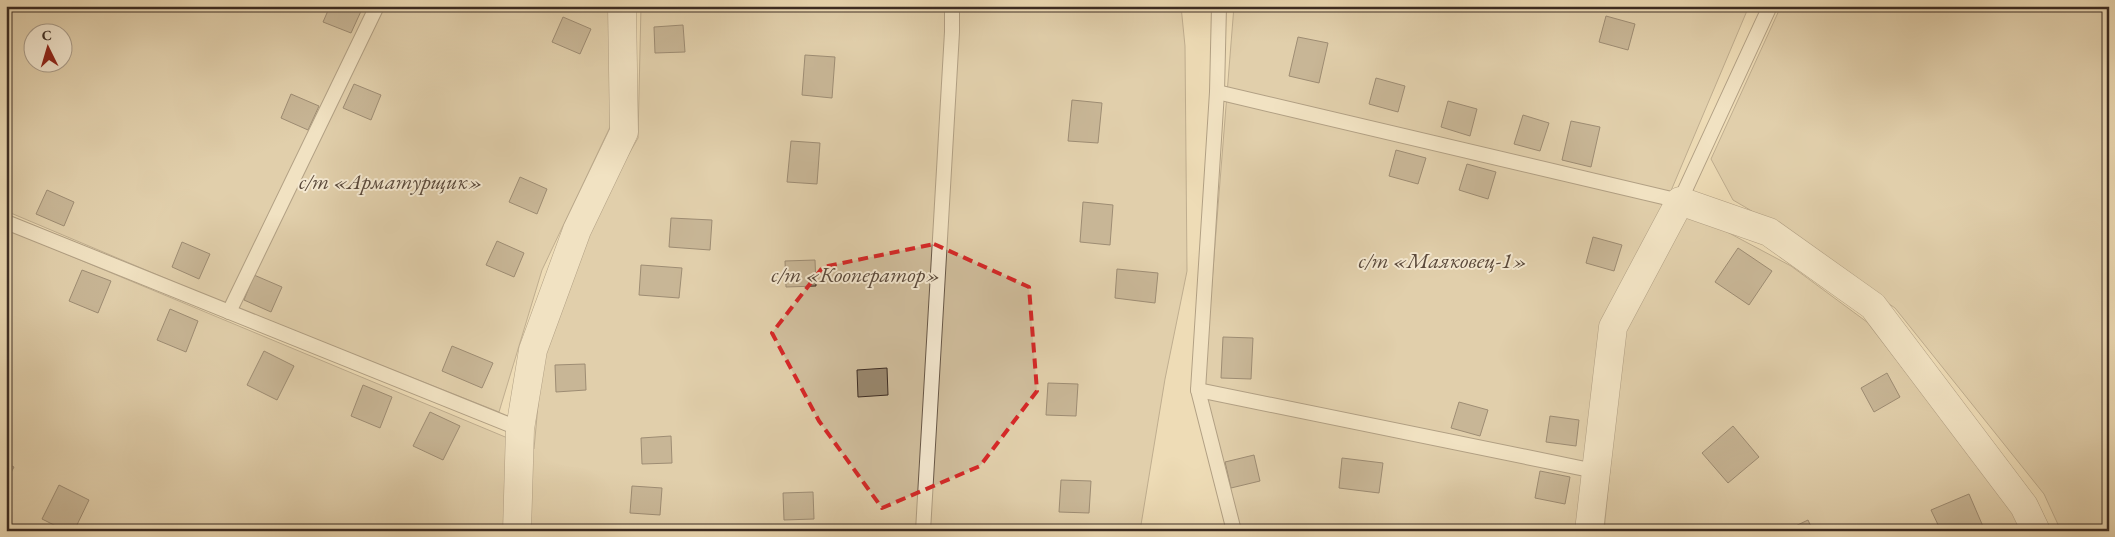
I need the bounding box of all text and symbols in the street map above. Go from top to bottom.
north arrow [22,22,72,72]
text: С [41,26,53,44]
park label: с/т «Арматурщик» [299,167,483,196]
park label: с/т «Маяковец-1» [1359,246,1527,275]
park label: с/т «Кооператор» [771,260,941,289]

